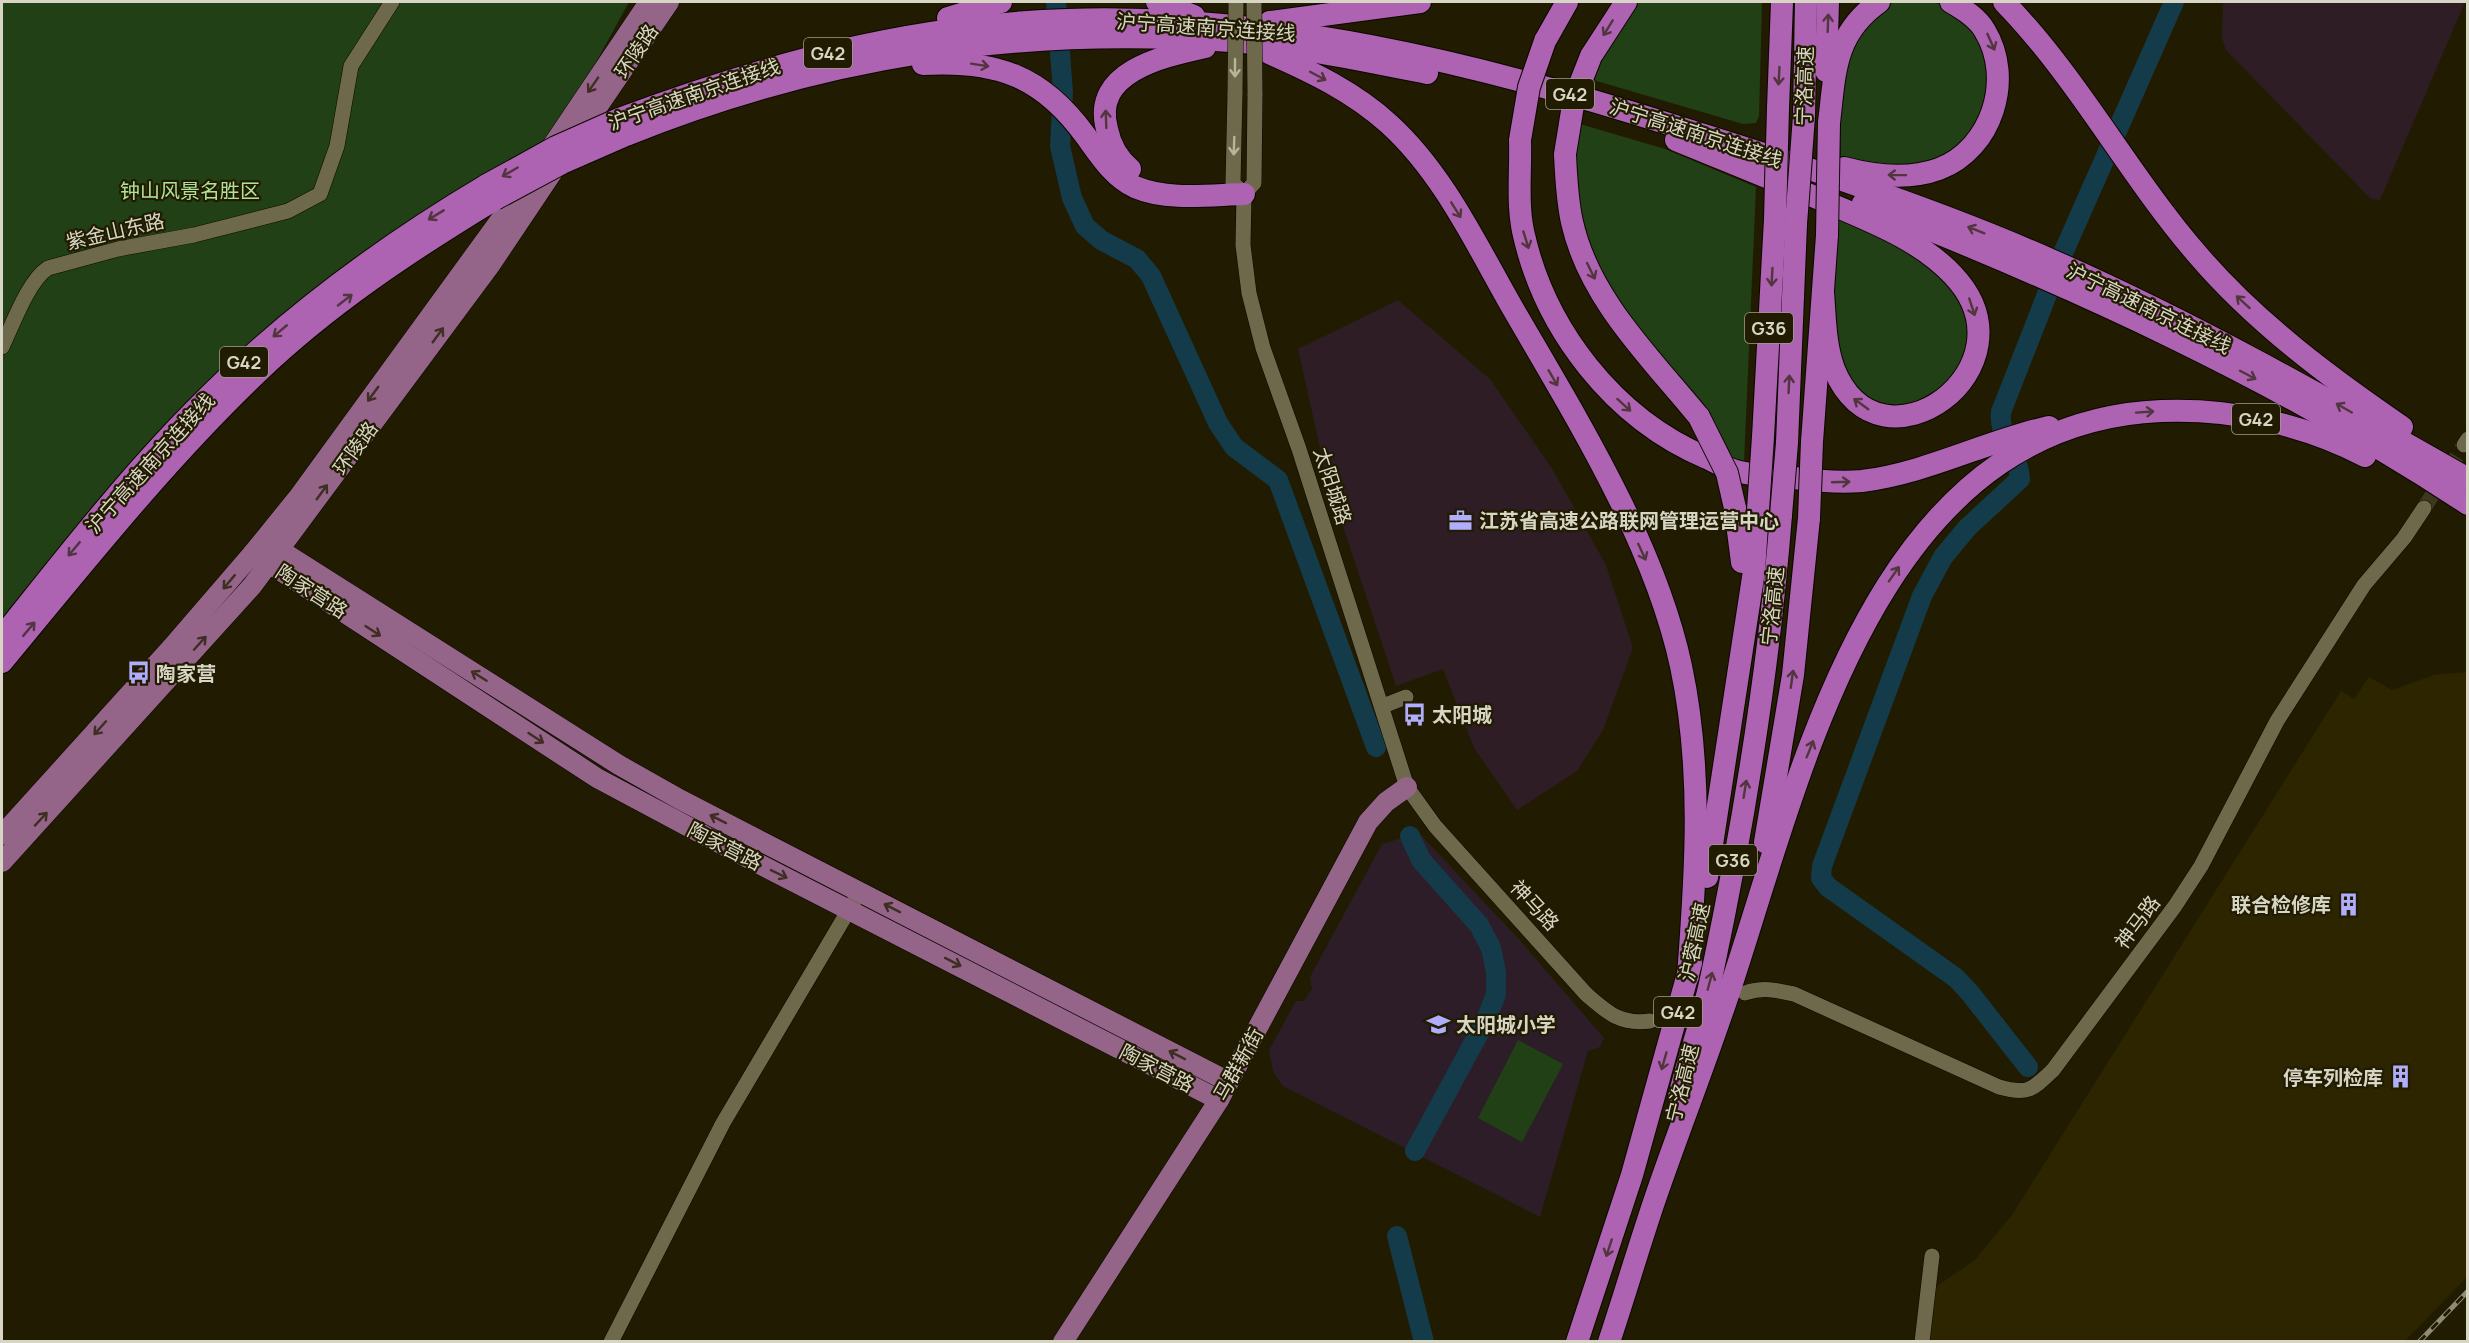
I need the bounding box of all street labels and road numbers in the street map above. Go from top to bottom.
street label: 沪宁高速南京连接线 [1115,7,1297,47]
street label: 环陵路 [608,19,664,83]
road number: G42 [804,38,852,68]
street label: 宁洛高速 [1789,46,1819,126]
street label: 沪宁高速南京连接线 [605,52,783,136]
road number: G42 [1546,79,1594,109]
street label: 沪宁高速南京连接线 [1606,92,1786,174]
street label: 紫金山东路 [63,207,167,255]
street label: 沪宁高速南京连接线 [2062,256,2236,360]
road number: G36 [1745,313,1793,343]
road number: G42 [220,347,268,377]
street label: 沪宁高速南京连接线 [80,387,220,539]
road number: G42 [2232,404,2280,434]
street label: 环陵路 [326,416,384,480]
street label: 太阳城路 [1308,444,1358,528]
street label: 陶家营路 [271,558,353,624]
street label: 宁洛高速 [1754,565,1790,647]
street label: 陶家营路 [683,816,767,876]
road number: G36 [1709,845,1757,875]
street label: 神马路 [1505,874,1565,936]
street label: 神马路 [2108,890,2166,954]
street label: 沪蓉高速 [1672,900,1716,984]
road number: G42 [1654,997,1702,1027]
street label: 马群新街 [1207,1022,1269,1106]
street label: 陶家营路 [1115,1038,1199,1098]
street label: 宁洛高速 [1659,1041,1705,1125]

